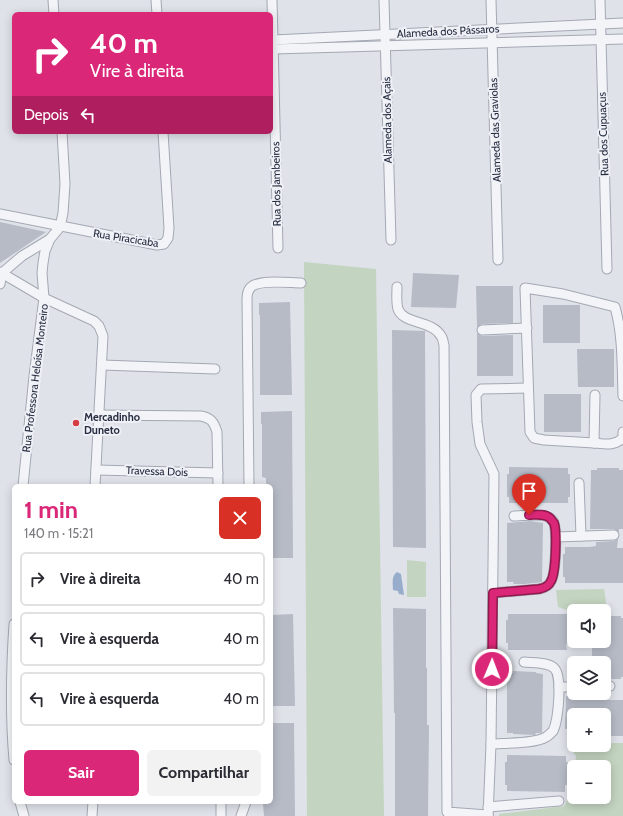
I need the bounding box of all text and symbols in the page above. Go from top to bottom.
street label: Alameda dos Pássaros [396,21,500,41]
text: 40 m [90,26,158,60]
icon: right [24,28,76,80]
text: Vire à direita [90,60,184,82]
street label: Alameda dos Açais [379,76,395,163]
street label: Alameda das Graviolas [486,77,504,182]
street label: Rua dos Cupuaçus [595,91,611,176]
icon: left [77,104,99,126]
text: Depois [24,106,69,124]
street label: Rua dos Jambeiros [268,141,284,227]
street label: Rua Piracicaba [92,226,161,250]
street label: Rua Professora Heloísa Monteiro [19,303,51,453]
place label: Mercadinho Duneto [84,410,140,437]
marker: Mercadinho Duneto [71,418,81,428]
street label: Travessa Dois [126,463,189,479]
pin [512,474,546,515]
icon: arrive [518,480,540,502]
text: 1 min [24,495,78,524]
button: close [219,497,261,539]
text: 140 m · 15:21 [24,525,93,541]
icon: right [26,568,48,590]
text: Vire à direita [60,570,141,588]
text: 40 m [223,570,259,588]
map controls [567,604,611,804]
button: sound [567,604,611,648]
icon: left [26,628,48,650]
text: Vire à esquerda [60,630,159,648]
text: 40 m [223,630,259,648]
position arrow [471,648,513,690]
button: layers [567,656,611,700]
icon: left [26,688,48,710]
text: Vire à esquerda [60,690,159,708]
text: 40 m [223,690,259,708]
button: + [567,708,611,752]
button: Sair [24,750,139,796]
button: Compartilhar [147,750,261,796]
button: − [567,760,611,804]

